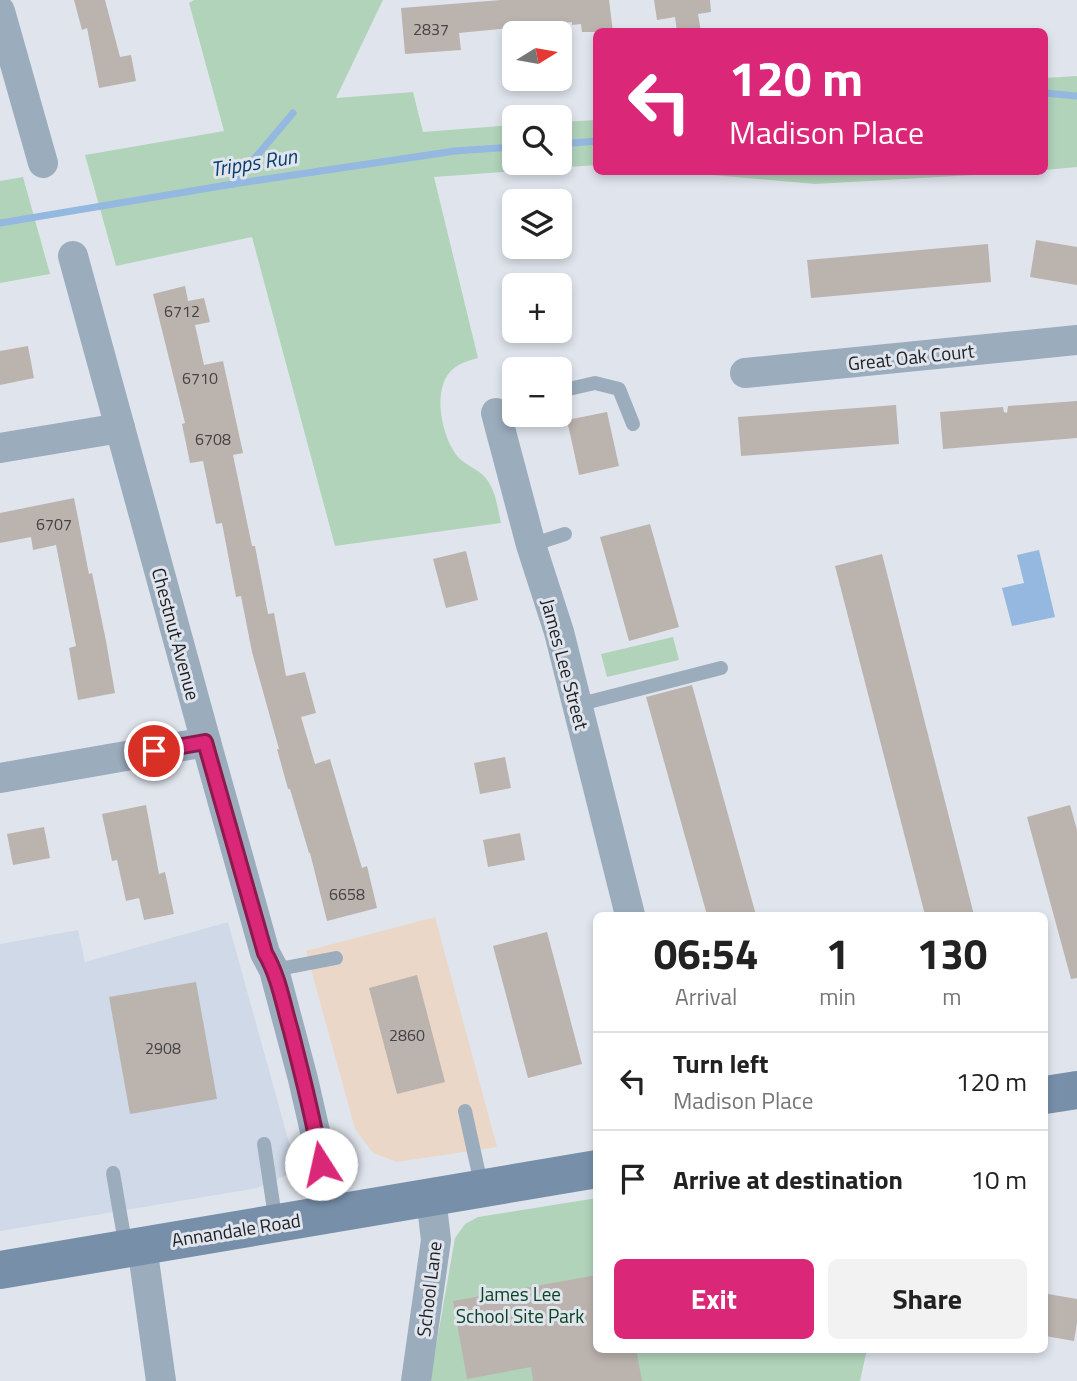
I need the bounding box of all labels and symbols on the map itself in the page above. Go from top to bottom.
house number: 2837 [413,17,449,41]
north arrow [502,21,572,91]
water label: Tripps Run [209,139,300,185]
house number: 6712 [164,299,200,323]
street label: Great Oak Court [846,335,976,378]
house number: 6710 [182,366,218,390]
house number: 6708 [195,427,231,451]
house number: 6707 [36,512,72,536]
street label: Chestnut Avenue [145,564,208,703]
street label: James Lee Street [534,595,597,733]
pin [124,721,184,781]
house number: 6658 [329,882,365,906]
house number: 2860 [389,1023,425,1047]
house number: 2908 [145,1036,181,1060]
position arrow [284,1127,358,1201]
street label: Annandale Road [169,1205,303,1254]
street label: School Lane [408,1240,449,1338]
park label: James Lee School Site Park [456,1279,584,1330]

